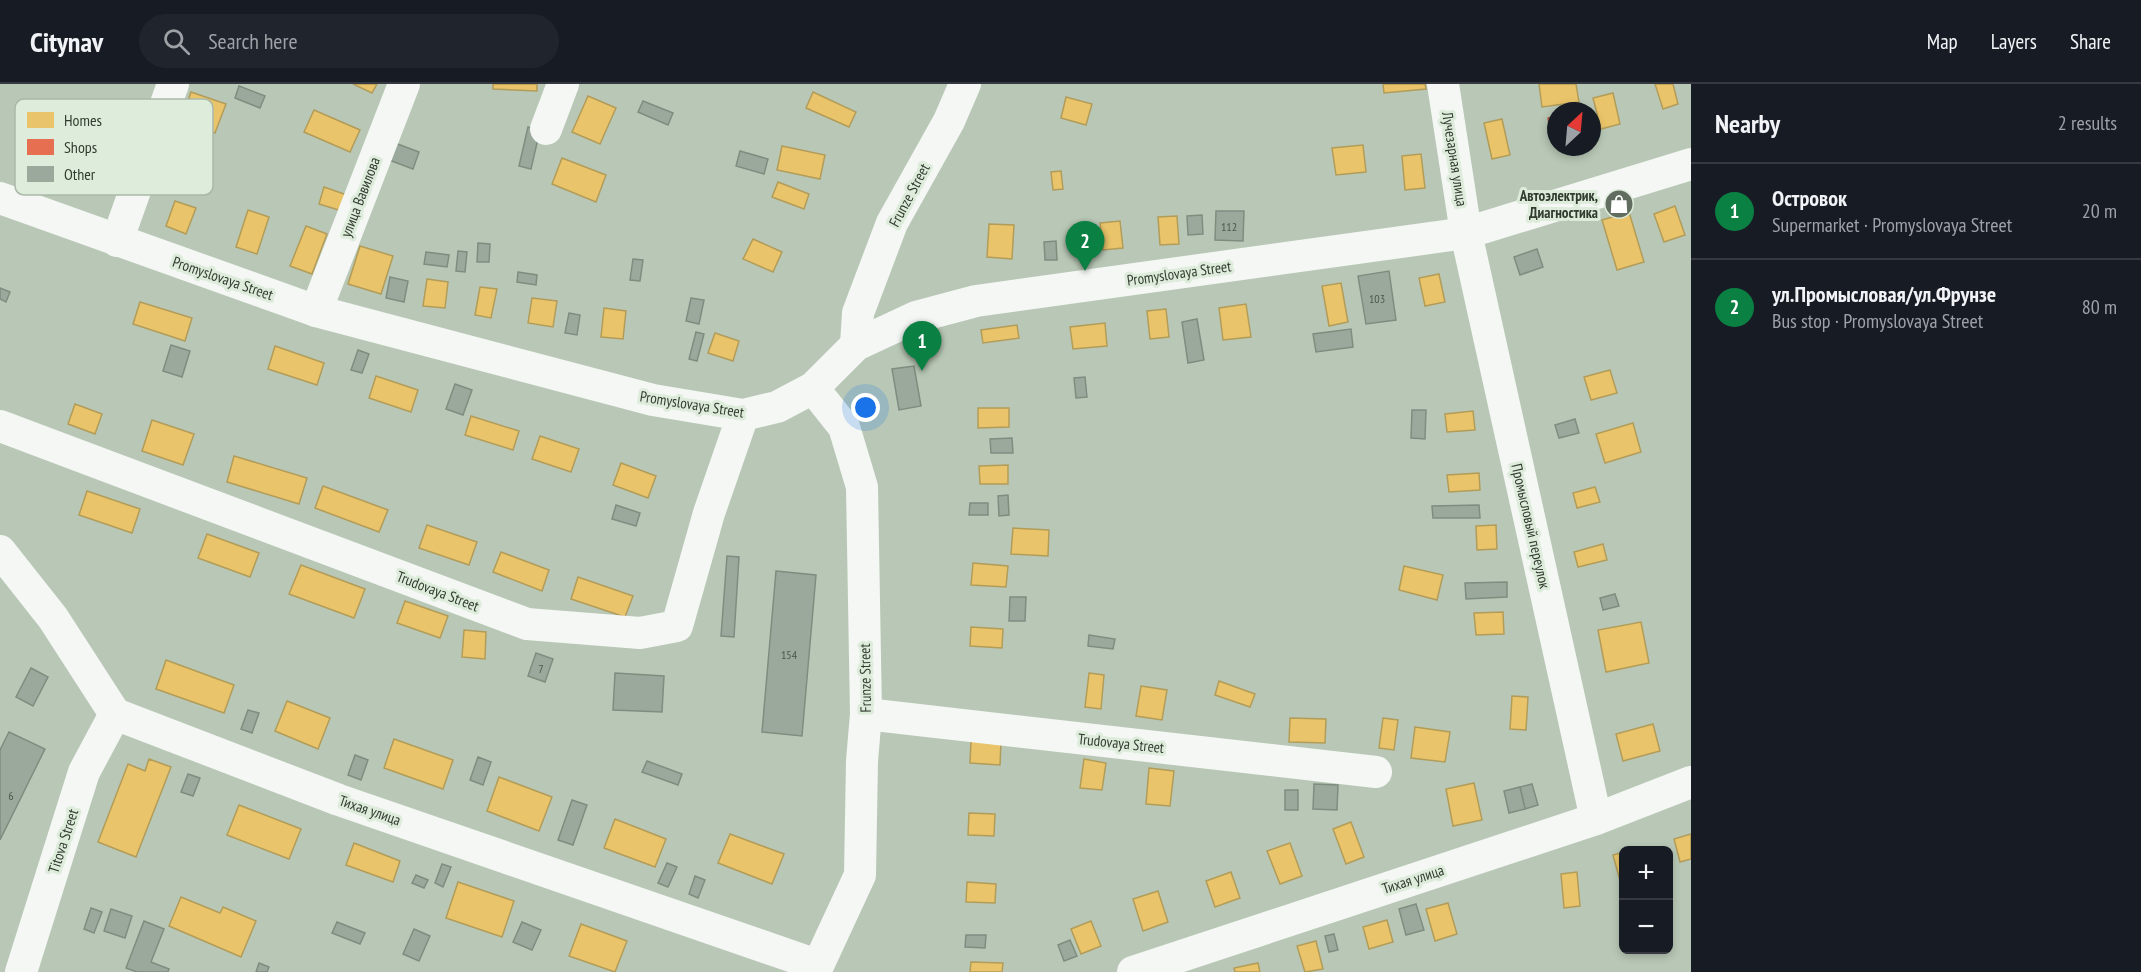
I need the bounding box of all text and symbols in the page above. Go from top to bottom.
search box [139,14,559,68]
text: Citynav [30,23,103,60]
icon: search [160,25,193,58]
text: Search here [208,27,298,55]
text: Map [1927,28,1958,55]
text: Layers [1991,28,2037,55]
text: Share [2070,28,2111,55]
legend [15,99,213,195]
north arrow [1547,102,1601,156]
text: Nearby [1715,107,1780,140]
street label: Лучезарная улица [1438,109,1472,208]
text: Homes [64,110,102,130]
text: 2 results [2058,110,2117,136]
text: Shops [64,137,97,157]
street label: улица Вавилова [336,154,384,240]
street label: Frunze Street [884,160,934,230]
text: Other [64,164,96,184]
text: Островок [1772,184,1847,212]
place label: Автоэлектрик, Диагностика [1519,186,1598,222]
shop icon: Автоэлектрик, Диагностика [1603,188,1635,220]
text: 1 [1730,198,1739,224]
text: 20 m [2082,198,2117,224]
text: Supermarket · Promyslovaya Street [1772,212,2012,238]
house number: 112 [1221,219,1237,234]
pin: 2 [1066,222,1104,271]
street label: Promyslovaya Street [170,252,276,304]
street label: Promyslovaya Street [1126,256,1232,290]
text: ул.Промысловая/ул.Фрунзе [1772,280,1996,308]
house number: 103 [1369,291,1385,306]
text: 2 [1730,294,1739,320]
text: 80 m [2082,294,2117,320]
text: Bus stop · Promyslovaya Street [1772,308,1983,334]
pin: 1 [902,322,942,371]
street label: Promyslovaya Street [639,386,745,422]
your location [851,393,880,422]
street label: Промысловый переулок [1507,462,1555,590]
street label: Trudovaya Street [394,567,482,615]
street label: Frunze Street [855,643,875,713]
house number: 154 [781,647,798,662]
house number: 7 [538,661,544,676]
street label: Trudovaya Street [1077,729,1165,757]
house number: 6 [8,788,14,803]
street label: Тихая улица [337,791,403,829]
street label: Titova Street [44,807,82,875]
map controls [1619,846,1673,954]
button: + [1619,846,1673,900]
street label: Тихая улица [1380,860,1446,898]
button: − [1619,900,1673,954]

